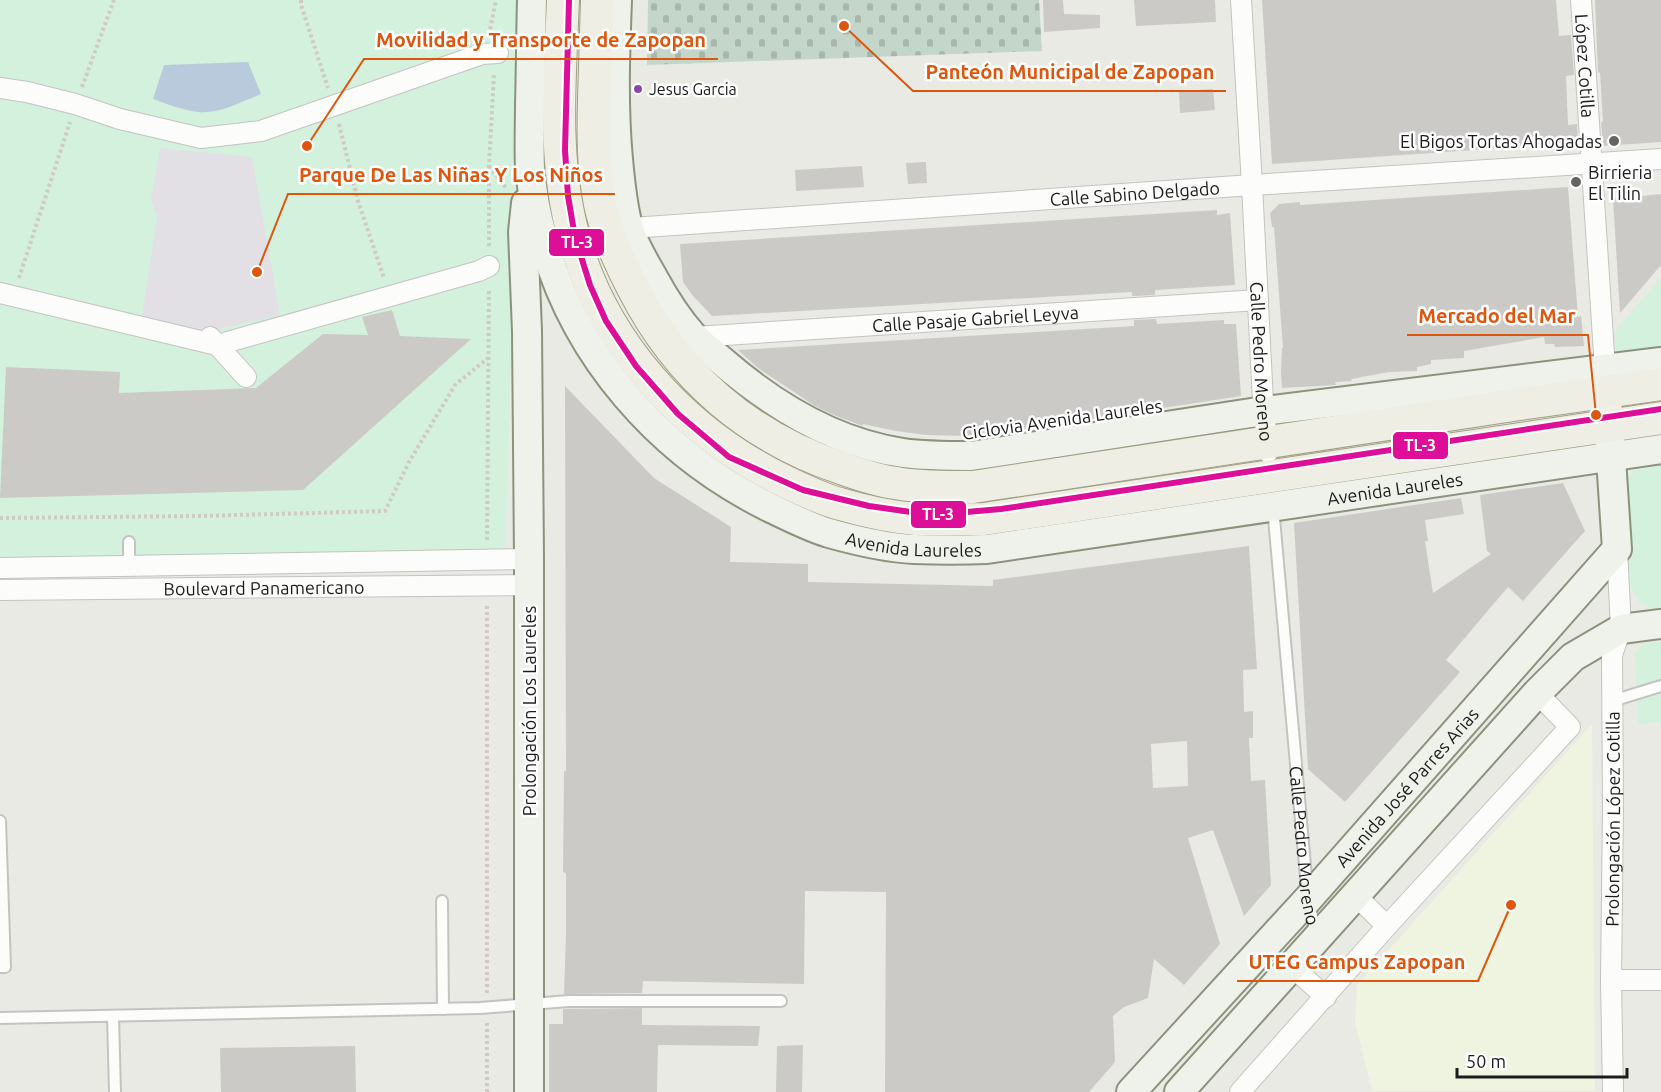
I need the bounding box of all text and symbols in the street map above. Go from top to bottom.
street label: López Cotilla [1572,13,1599,119]
callout: Movilidad y Transporte de Zapopan [364,21,718,59]
text: Movilidad y Transporte de Zapopan [376,28,706,51]
callout: Panteón Municipal de Zapopan [913,53,1226,91]
text: Panteón Municipal de Zapopan [926,60,1214,83]
place label: Jesus Garcia [649,80,737,98]
marker: Jesus Garcia [632,83,644,95]
place label: El Bigos Tortas Ahogadas [1400,131,1602,151]
marker: El Bigos Tortas Ahogadas [1607,134,1621,148]
callout: Parque De Las Niñas Y Los Niños [288,156,615,194]
place label: Birrieria El Tilin [1588,162,1652,203]
text: Parque De Las Niñas Y Los Niños [299,163,603,186]
marker: Birrieria El Tilin [1569,175,1583,189]
street label: Calle Sabino Delgado [1049,177,1220,209]
line badge: TL-3 [548,228,605,257]
text: TL-3 [561,233,593,251]
street label: Calle Pedro Moreno [1247,281,1277,442]
callout: Mercado del Mar [1407,297,1588,335]
street label: Calle Pasaje Gabriel Leyva [871,302,1079,335]
text: Mercado del Mar [1418,304,1577,327]
street label: Ciclovia Avenida Laureles [961,395,1164,443]
line badge: TL-3 [1392,431,1449,460]
text: TL-3 [1404,436,1436,454]
street label: Avenida Laureles [1326,469,1464,508]
line badge: TL-3 [910,500,967,529]
text: TL-3 [922,505,954,523]
street label: Avenida Laureles [844,528,982,560]
street label: Boulevard Panamericano [163,577,365,598]
street label: Prolongación Los Laureles [519,606,539,816]
street label: Avenida José Parres Arias [1331,703,1482,871]
street label: Prolongación López Cotilla [1602,711,1623,927]
street label: Calle Pedro Moreno [1286,765,1324,927]
callout: UTEG Campus Zapopan [1237,943,1478,981]
text: UTEG Campus Zapopan [1249,950,1465,973]
scale bar [1457,1041,1626,1079]
text: 50 m [1466,1051,1506,1071]

